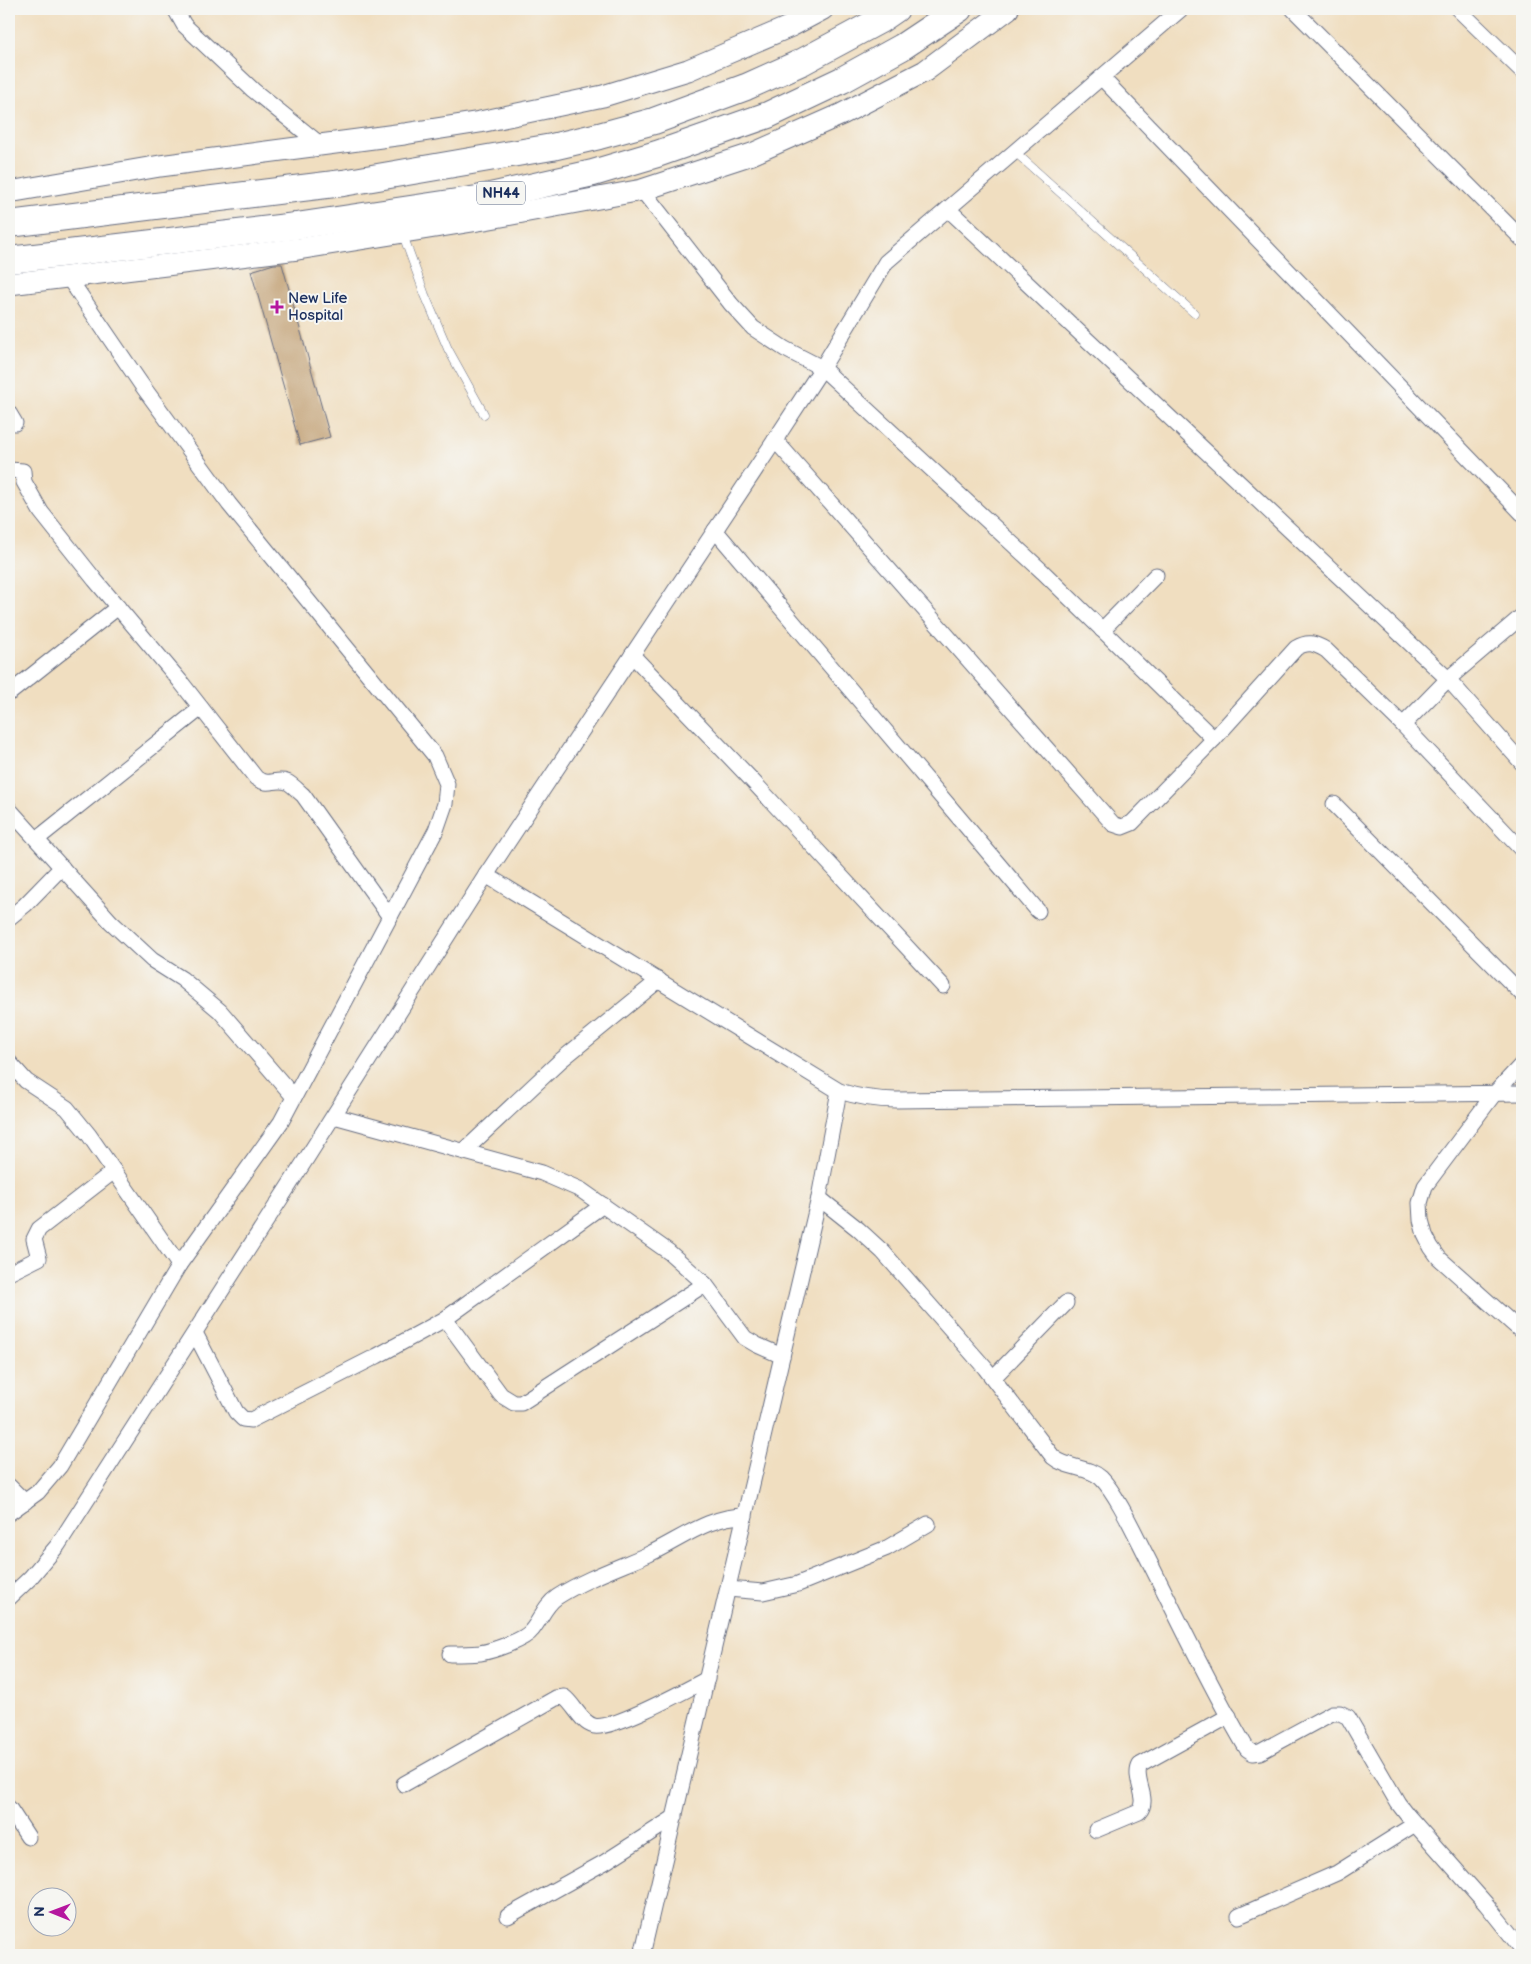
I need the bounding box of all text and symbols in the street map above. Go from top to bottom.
road number: NH44 [477,182,525,204]
place label: New Life Hospital [288,289,347,325]
marker: New Life Hospital [270,300,284,314]
north arrow [28,1886,78,1936]
text: N [31,1906,48,1917]

